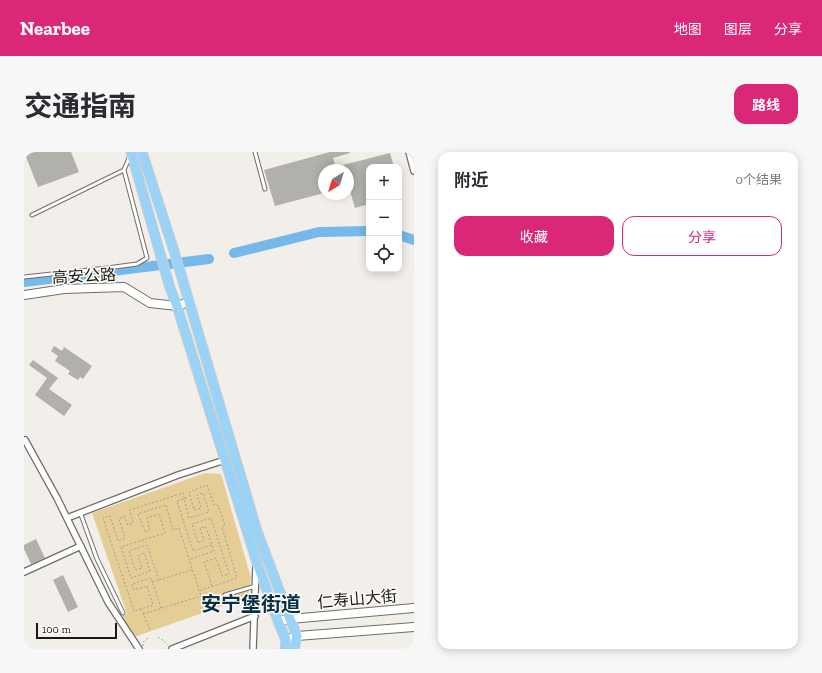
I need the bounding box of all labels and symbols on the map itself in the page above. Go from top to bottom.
north arrow [318,164,354,200]
street label: 高安公路 [52,265,116,287]
street label: 仁寿山大街 [316,586,398,612]
district label: 安宁堡街道 [201,592,301,616]
scale bar [36,621,117,640]

